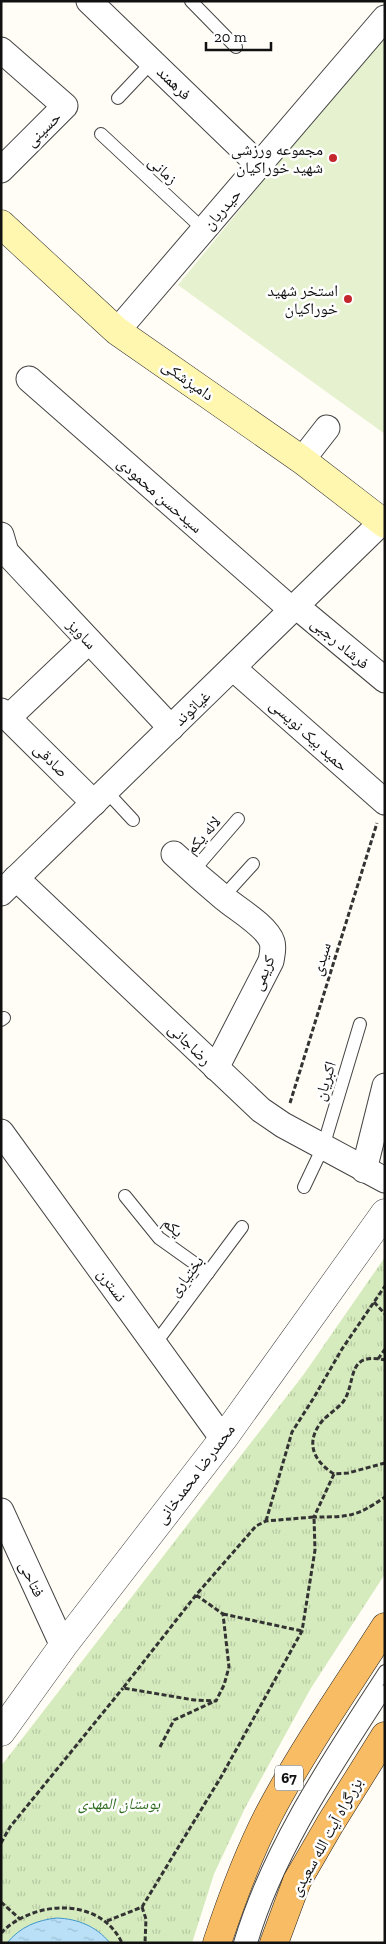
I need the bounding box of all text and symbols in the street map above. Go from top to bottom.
scale bar [206,20,271,52]
text: 20 m [214,28,247,46]
street label: فرهمند [153,62,195,104]
street label: حسینی [21,108,65,151]
place label: مجموعه ورزشی شهید خوراکیان [231,140,323,178]
street label: زمانی [144,152,182,189]
marker: مجموعه ورزشی شهید خوراکیان [327,152,339,164]
street label: حیدریان [199,184,246,234]
place label: استخر شهید خوراکیان [267,281,338,319]
marker: استخر شهید خوراکیان [342,293,354,305]
street label: دامپزشکی [158,355,218,405]
street label: سیدحسن محمودی [113,453,206,538]
street label: فرشاد رجبی [306,613,373,674]
street label: ساویز [63,614,101,653]
street label: غیاثوند [170,686,214,730]
street label: حمید بیک نویسی [265,695,352,776]
street label: صادقی [29,739,72,782]
street label: لاله یکم [181,812,225,858]
street label: سیدی [307,940,336,978]
street label: کریمی [247,952,280,994]
street label: رضاجانی [164,1019,215,1070]
street label: اکبریان [310,1059,341,1103]
street label: یکم [158,1213,187,1242]
street label: بختیاری [164,1252,208,1301]
street label: نسترن [93,1265,130,1306]
street label: محمدرضا محمدخانی [151,1420,240,1528]
street label: فتاحی [15,1558,49,1601]
road number: 67 [275,1766,303,1790]
street label: بزرگراه آیت الله سعیدی [286,1774,367,1900]
park label: بوستان المهدی [78,1794,161,1814]

